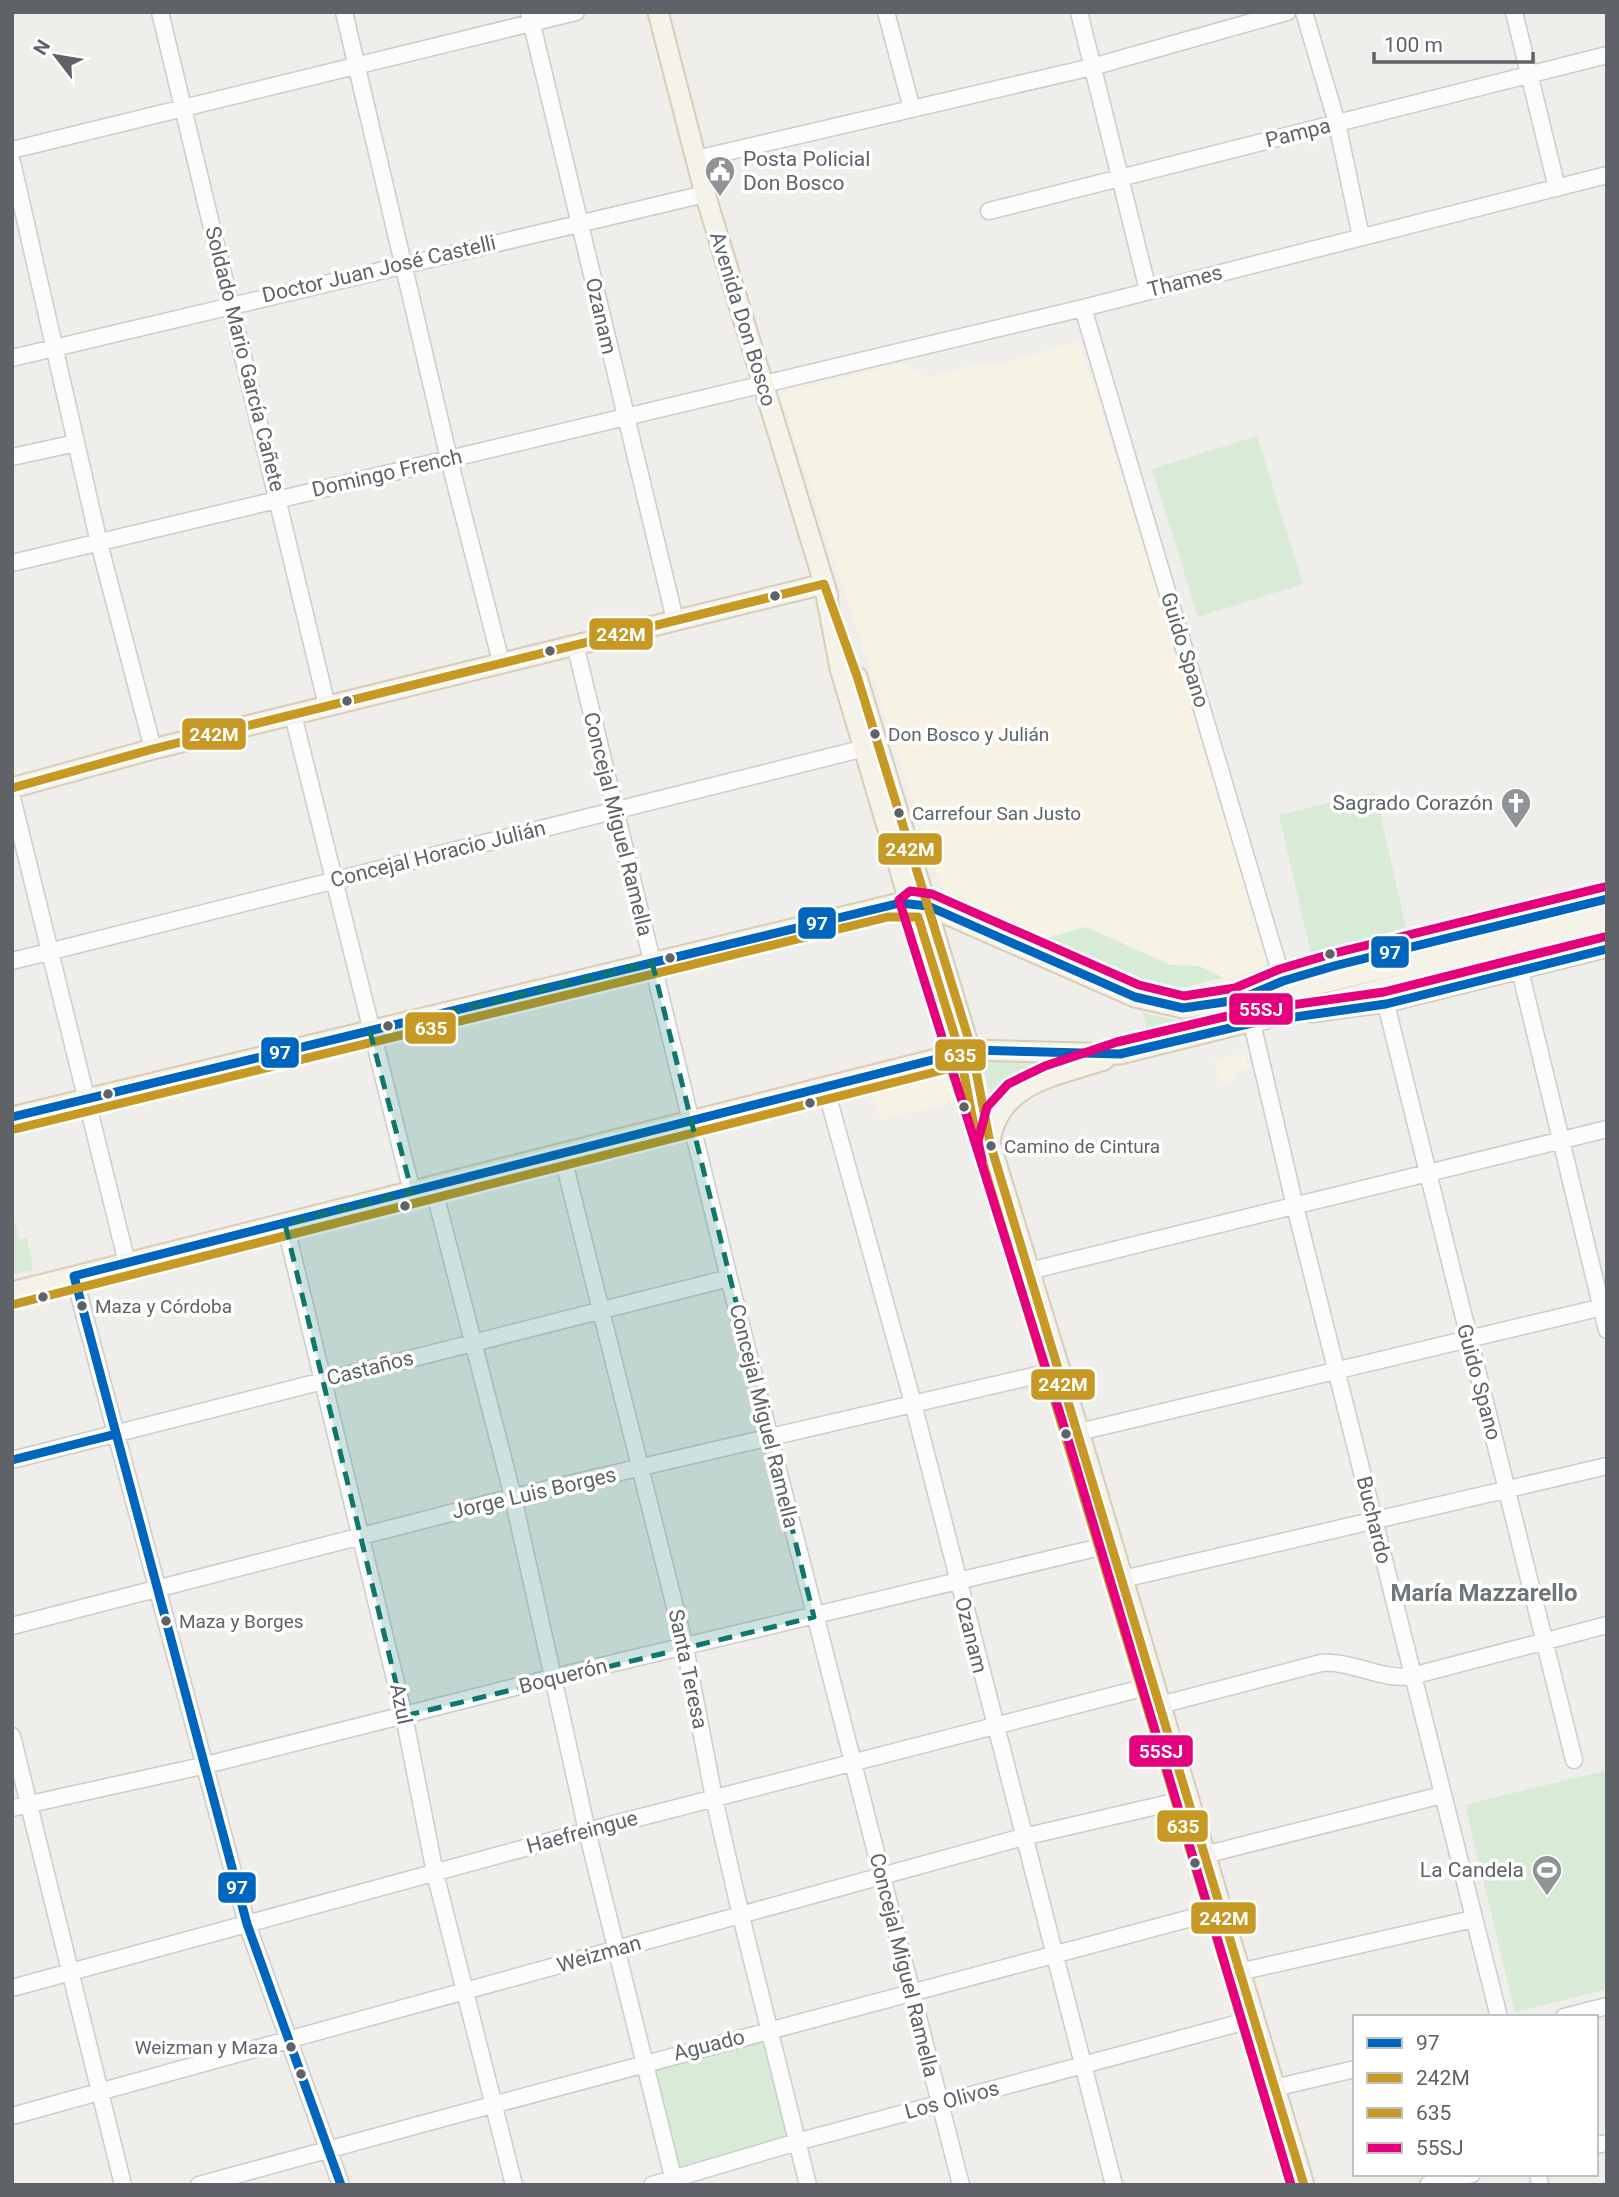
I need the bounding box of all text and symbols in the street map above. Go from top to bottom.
north arrow [21,21,91,91]
scale bar [1374,21,1533,65]
text: 100 m [1384,33,1443,57]
text: N [29,36,55,59]
street label: Pampa [1263,113,1333,153]
place label: Posta Policial Don Bosco [743,147,870,195]
public building icon: Posta Policial Don Bosco [703,154,737,198]
street label: Soldado Mario García Cañete [200,224,290,494]
street label: Avenida Don Bosco [705,229,781,409]
street label: Doctor Juan José Castelli [260,230,498,308]
street label: Thames [1145,260,1225,302]
street label: Ozanam [581,275,621,357]
street label: Domingo French [310,444,464,502]
unlabelled marker [768,589,782,603]
street label: Guido Spano [1156,589,1214,711]
line badge: 242M [588,617,654,651]
text: 242M [596,623,646,646]
unlabelled marker [543,644,557,658]
unlabelled marker [340,694,354,708]
street label: Concejal Miguel Ramella [579,710,657,938]
line badge: 242M [181,717,247,751]
text: 242M [189,723,239,746]
place label: Don Bosco y Julián [888,723,1049,746]
marker: Don Bosco y Julián [868,727,882,741]
church icon: Sagrado Corazón [1499,786,1533,830]
place label: Sagrado Corazón [1333,791,1493,815]
place label: Carrefour San Justo [912,802,1081,825]
marker: Carrefour San Justo [892,806,906,820]
street label: Concejal Horacio Julián [328,816,548,892]
line badge: 242M [877,832,943,866]
text: 242M [885,838,935,861]
line badge: 97 [797,906,837,940]
text: 97 [806,912,828,935]
line badge: 97 [1370,935,1410,969]
text: 97 [1379,941,1401,964]
unlabelled marker [1323,947,1337,961]
unlabelled marker [663,951,677,965]
line badge: 55SJ [1228,992,1294,1026]
text: 55SJ [1239,998,1283,1021]
line badge: 635 [404,1011,457,1045]
text: 635 [415,1017,447,1040]
unlabelled marker [381,1019,395,1033]
line badge: 97 [260,1036,300,1069]
line badge: 635 [934,1038,987,1072]
text: 97 [269,1041,291,1064]
text: 635 [944,1044,976,1067]
unlabelled marker [101,1087,115,1101]
unlabelled marker [803,1096,817,1110]
unlabelled marker [957,1100,971,1114]
place label: Camino de Cintura [1004,1135,1160,1158]
marker: Camino de Cintura [984,1139,998,1153]
unlabelled marker [398,1199,412,1213]
unlabelled marker [36,1290,50,1304]
place label: Maza y Córdoba [95,1295,232,1318]
marker: Maza y Córdoba [75,1299,89,1313]
street label: Concejal Miguel Ramella [725,1302,803,1530]
street label: Guido Spano [1452,1321,1506,1443]
street label: Castaños [324,1346,416,1390]
line badge: 242M [1030,1368,1096,1401]
text: 242M [1038,1373,1088,1396]
unlabelled marker [1059,1427,1073,1441]
street label: Jorge Luis Borges [449,1462,619,1524]
street label: Buchardo [1352,1474,1396,1566]
district label: María Mazzarello [1391,1579,1577,1607]
street label: Ozanam [950,1594,992,1676]
street label: Santa Teresa [664,1607,712,1731]
place label: Maza y Borges [179,1610,304,1633]
marker: Maza y Borges [159,1614,173,1628]
street label: Boquerón [516,1653,610,1699]
street label: Azul [385,1681,417,1727]
line badge: 55SJ [1128,1734,1194,1768]
text: 55SJ [1139,1740,1183,1763]
street label: Haefreingue [524,1806,640,1858]
line badge: 635 [1156,1809,1209,1843]
text: 635 [1167,1815,1199,1838]
street label: Concejal Miguel Ramella [865,1851,943,2079]
sports icon: La Candela [1530,1853,1564,1897]
unlabelled marker [1188,1856,1202,1870]
place label: La Candela [1420,1858,1524,1882]
line badge: 97 [217,1871,257,1904]
text: 97 [226,1876,248,1899]
line badge: 242M [1190,1901,1257,1935]
text: 242M [1199,1907,1249,1930]
street label: Weizman [554,1931,644,1977]
legend [1353,2015,1598,2176]
street label: Aguado [671,2025,747,2065]
text: 97 [1416,2031,1440,2055]
place label: Weizman y Maza [135,2036,278,2059]
marker: Weizman y Maza [284,2040,298,2054]
text: 242M [1416,2066,1470,2090]
unlabelled marker [294,2067,308,2081]
street label: Los Olivos [902,2076,1002,2124]
text: 635 [1416,2101,1451,2125]
text: 55SJ [1416,2136,1464,2160]

